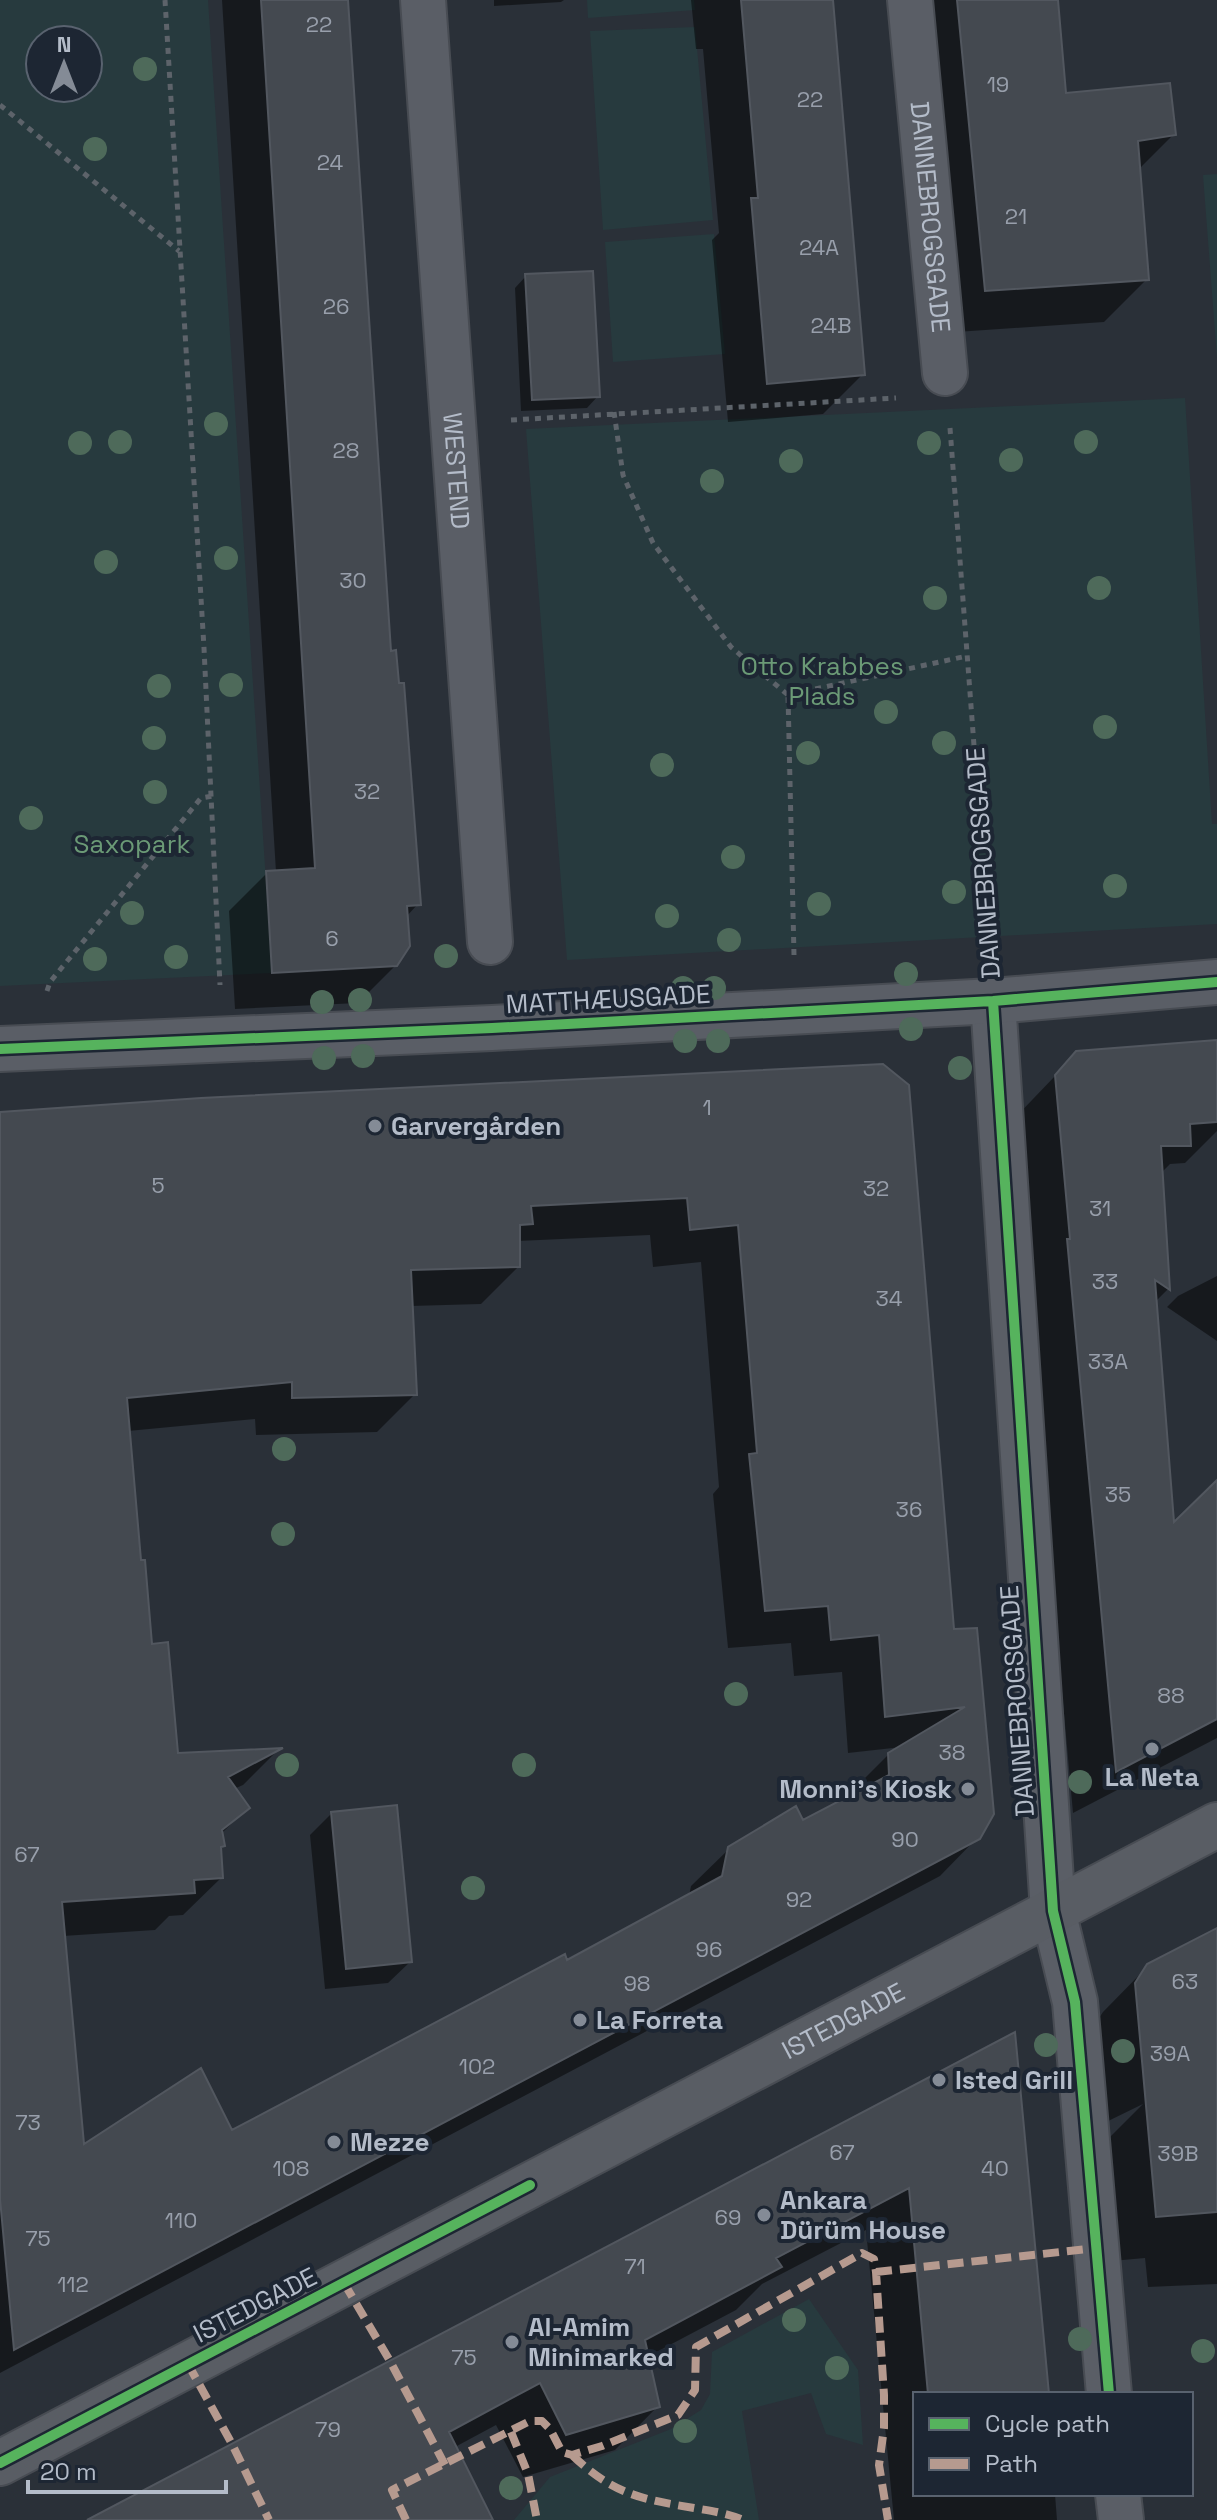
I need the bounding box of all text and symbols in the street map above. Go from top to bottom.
house number: 22 [306,10,332,38]
north arrow [24,24,104,104]
text: N [57,30,71,58]
house number: 19 [987,70,1009,98]
house number: 22 [797,85,823,113]
street label: DANNEBROGSGADE [903,100,958,334]
house number: 24 [317,148,343,176]
house number: 21 [1005,202,1027,230]
house number: 24A [799,233,839,261]
house number: 26 [323,292,349,320]
house number: 24B [811,311,851,339]
street label: WESTEND [435,411,478,530]
house number: 28 [333,436,359,464]
house number: 30 [339,566,367,594]
park label: Otto Krabbes Plads [740,649,904,713]
street label: DANNEBROGSGADE [958,746,1008,980]
house number: 32 [354,777,380,805]
park label: Saxopark [73,827,191,861]
house number: 6 [325,924,339,952]
street label: MATTHÆUSGADE [505,977,711,1021]
house number: 1 [702,1093,712,1121]
place label: Garvergården [391,1109,561,1143]
marker: Garvergården [366,1117,384,1135]
house number: 5 [151,1171,165,1199]
house number: 32 [863,1174,889,1202]
house number: 31 [1089,1194,1111,1222]
house number: 33 [1092,1267,1118,1295]
house number: 34 [875,1284,903,1312]
house number: 33A [1088,1347,1128,1375]
house number: 35 [1105,1480,1131,1508]
house number: 36 [896,1495,922,1523]
street label: DANNEBROGSGADE [992,1584,1042,1818]
house number: 88 [1157,1681,1185,1709]
house number: 38 [939,1738,966,1766]
marker: La Neta [1143,1740,1161,1758]
place label: La Neta [1105,1760,1199,1794]
place label: Monni's Kiosk [779,1772,952,1806]
marker: Monni's Kiosk [959,1780,977,1798]
house number: 90 [891,1825,919,1853]
house number: 67 [14,1840,40,1868]
house number: 92 [786,1885,812,1913]
house number: 96 [696,1935,722,1963]
house number: 63 [1172,1967,1198,1995]
house number: 98 [623,1969,651,1997]
street label: ISTEDGADE [776,1975,910,2067]
place label: La Forreta [596,2003,723,2037]
marker: La Forreta [571,2011,589,2029]
house number: 39A [1150,2039,1190,2067]
house number: 102 [459,2052,495,2080]
place label: Isted Grill [955,2063,1073,2097]
marker: Isted Grill [930,2071,948,2089]
house number: 73 [15,2108,41,2136]
place label: Mezze [350,2125,429,2159]
marker: Mezze [325,2133,343,2151]
house number: 67 [829,2138,855,2166]
house number: 39B [1157,2139,1199,2167]
house number: 108 [272,2154,310,2182]
house number: 40 [981,2154,1009,2182]
place label: Ankara Dürüm House [780,2183,946,2247]
house number: 69 [715,2203,741,2231]
house number: 110 [165,2206,197,2234]
marker: Ankara Dürüm House [755,2206,773,2224]
house number: 75 [25,2224,51,2252]
house number: 71 [624,2252,646,2280]
street label: ISTEDGADE [188,2259,322,2351]
house number: 112 [57,2270,89,2298]
place label: Al-Amim Minimarked [528,2310,674,2374]
marker: Al-Amim Minimarked [503,2333,521,2351]
house number: 75 [451,2343,477,2371]
legend [913,2392,1193,2496]
text: Cycle path [985,2408,1110,2439]
house number: 79 [315,2415,341,2443]
scale bar [28,2444,226,2494]
text: Path [985,2448,1038,2479]
text: 20 m [40,2456,97,2487]

